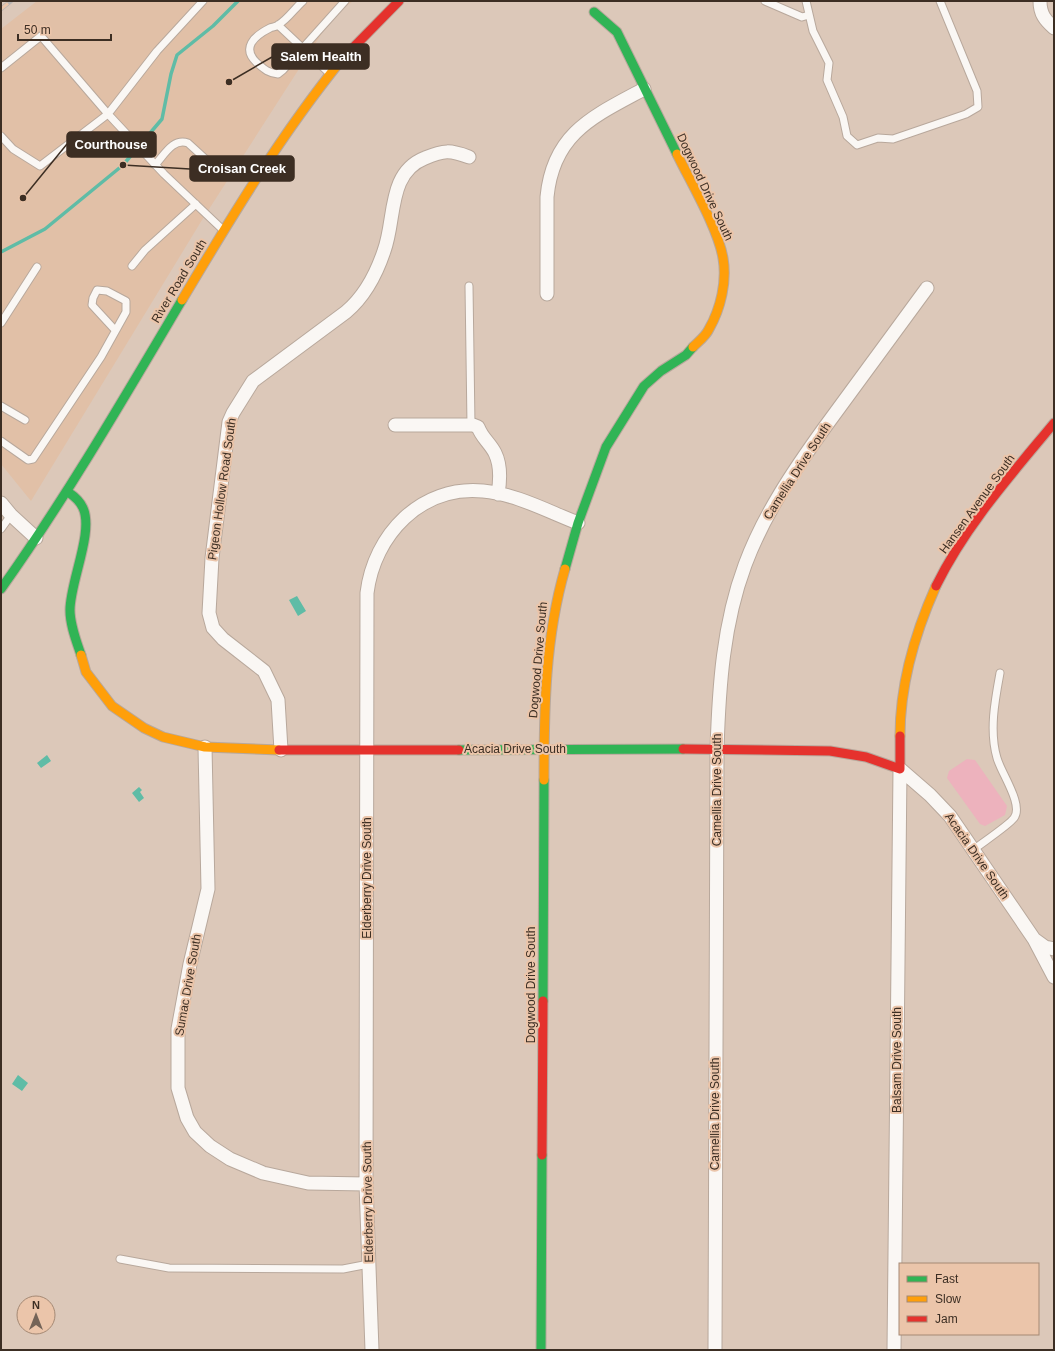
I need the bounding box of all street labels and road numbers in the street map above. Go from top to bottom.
street label: Dogwood Drive South [674,131,736,243]
street label: River Road South [149,237,209,325]
street label: Pigeon Hollow Road South [205,417,239,561]
street label: Camellia Drive South [760,420,834,522]
street label: Hansen Avenue South [936,452,1018,556]
street label: Dogwood Drive South [526,601,550,719]
street label: Camellia Drive South [710,734,724,846]
street label: Acacia Drive South [464,742,566,756]
street label: Acacia Drive South [942,810,1012,902]
street label: Elderberry Drive South [360,817,374,939]
street label: Dogwood Drive South [524,927,538,1043]
street label: Sumac Drive South [172,933,204,1037]
street label: Balsam Drive South [890,1007,904,1113]
street label: Camellia Drive South [708,1058,722,1170]
street label: Elderberry Drive South [360,1141,376,1263]

